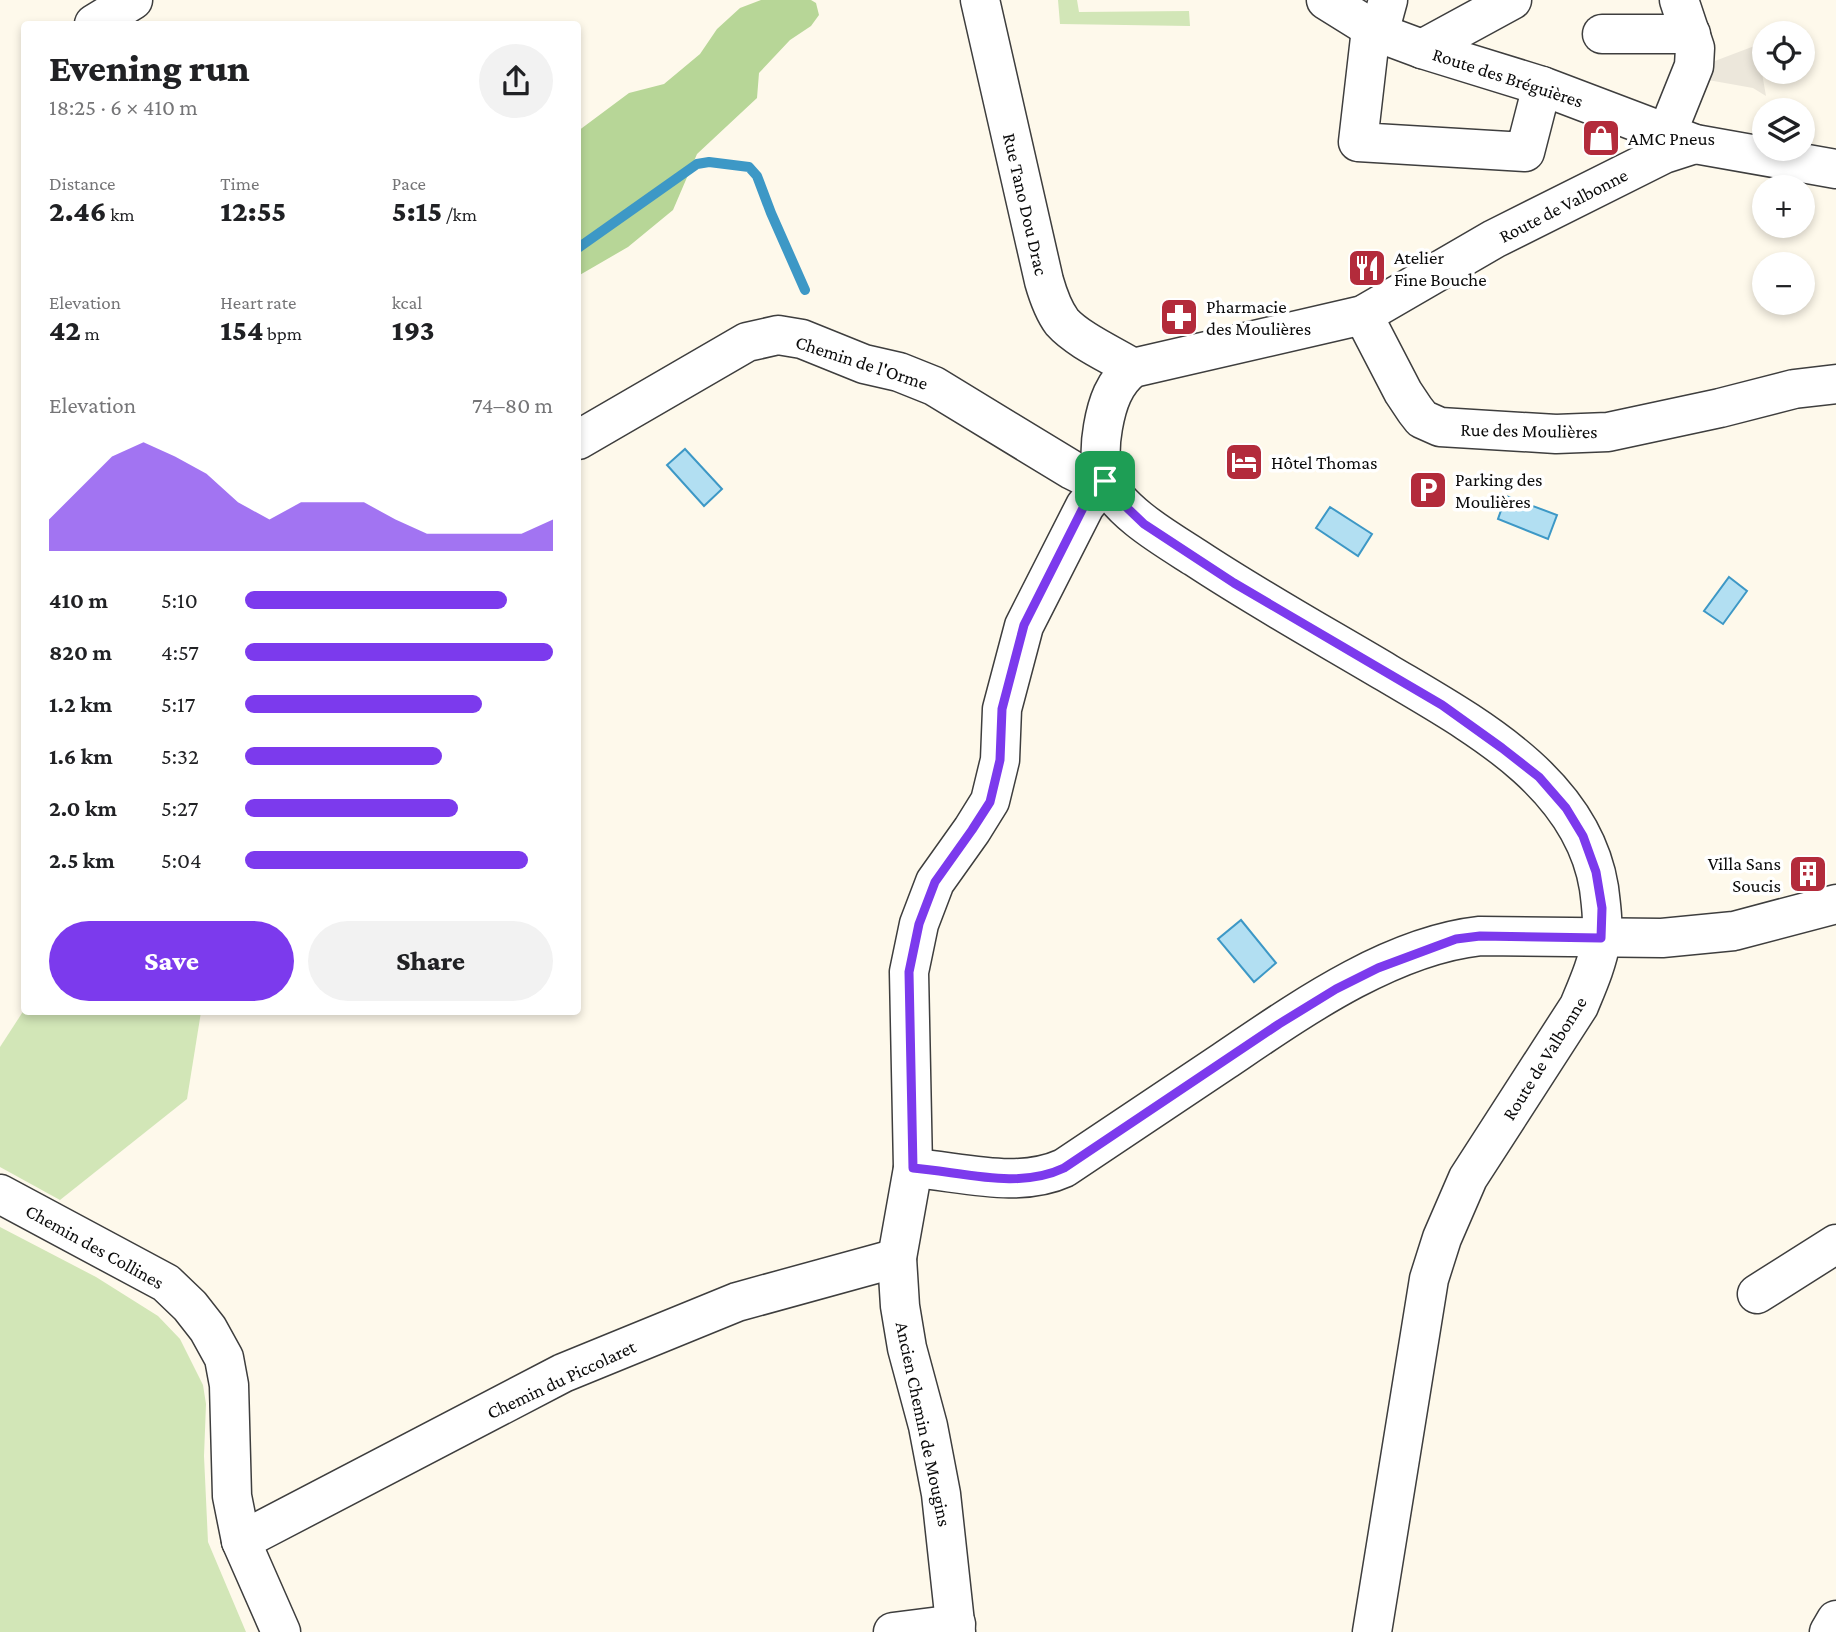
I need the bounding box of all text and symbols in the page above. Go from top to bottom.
map controls [1752,21,1815,315]
button: locate [1752,21,1815,84]
street label: Route des Bréguières [1430,43,1586,112]
button: share [479,44,553,118]
text: Evening run [49,47,250,89]
text: 18:25 · 6 × 410 m [49,94,198,120]
button: layers [1752,98,1815,161]
shop icon: AMC Pneus [1580,117,1622,159]
place label: AMC Pneus [1628,128,1715,149]
street label: Rue Tano Dou Drac [999,131,1052,277]
street label: Route de Valbonne [1495,164,1631,247]
text: Distance [49,173,115,194]
text: Time [220,173,259,194]
text: Pace [392,173,426,194]
button: + [1752,175,1815,238]
text: 2.46 [49,194,107,227]
text: 12:55 [220,194,286,227]
text: 5:15 [392,194,442,227]
text: km [107,204,135,225]
text: /km [442,204,477,225]
restaurant icon: Atelier Fine Bouche [1346,247,1388,289]
place label: Atelier Fine Bouche [1394,247,1487,290]
button: − [1752,252,1815,315]
text: Elevation [49,292,121,313]
text: Heart rate [220,292,296,313]
text: kcal [392,292,422,313]
pharmacy icon: Pharmacie des Moulières [1158,296,1200,338]
place label: Pharmacie des Moulières [1206,296,1311,339]
text: 42 [49,313,81,346]
text: 154 [220,313,264,346]
text: 193 [392,313,435,346]
text: m [81,323,100,344]
text: bpm [264,323,302,344]
street label: Chemin de l'Orme [793,331,931,394]
text: Elevation [49,392,136,418]
text: 74–80 m [472,392,553,418]
street label: Rue des Moulières [1460,419,1598,442]
hotel icon: Hôtel Thomas [1223,441,1265,483]
pin [1075,451,1135,511]
place label: Hôtel Thomas [1271,452,1377,473]
icon: arrive [1086,462,1124,500]
parking icon: Parking des Moulières [1407,469,1449,511]
place label: Parking des Moulières [1455,469,1543,512]
text: 410 m [49,587,108,613]
text: 5:10 [161,587,198,613]
text: 820 m [49,639,112,665]
text: 4:57 [161,639,199,665]
text: 1.2 km [49,691,112,717]
text: 5:17 [161,691,195,717]
text: 1.6 km [49,743,113,769]
text: 5:32 [161,743,199,769]
text: 2.0 km [49,795,117,821]
text: 5:27 [161,795,198,821]
text: 2.5 km [49,847,115,873]
text: 5:04 [161,847,202,873]
place label: Villa Sans Soucis [1708,853,1781,896]
building icon: Villa Sans Soucis [1787,853,1829,895]
button: Save [49,921,294,1001]
button: Share [308,921,553,1001]
street label: Route de Valbonne [1498,993,1591,1124]
street label: Chemin des Collines [22,1200,167,1293]
street label: Ancien Chemin de Mougins [892,1320,955,1528]
street label: Chemin du Piccolaret [483,1335,640,1423]

